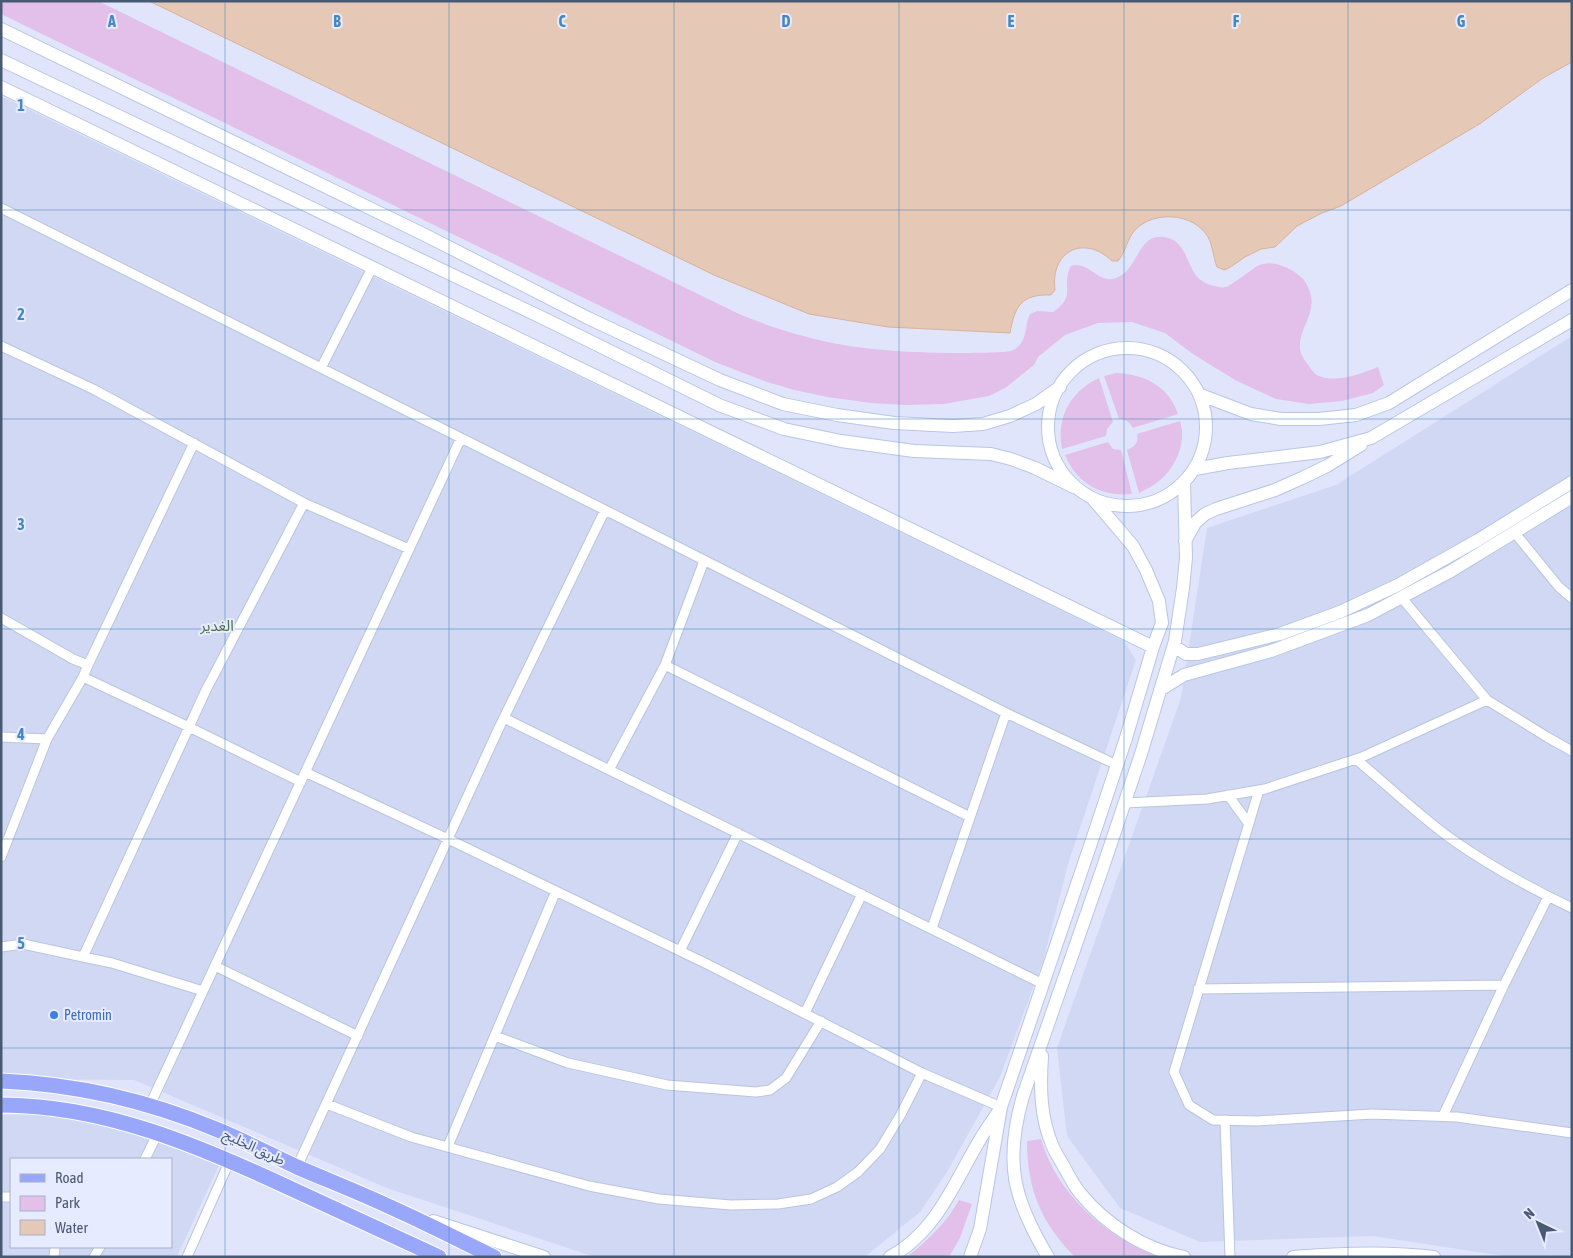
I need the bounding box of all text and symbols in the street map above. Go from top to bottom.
text: A [107,12,116,30]
text: B [333,12,341,30]
text: C [558,12,566,30]
text: D [782,12,791,30]
text: E [1008,12,1015,30]
text: F [1233,12,1240,30]
text: G [1457,12,1466,30]
text: 1 [17,96,25,114]
text: 2 [17,305,25,323]
text: 3 [17,515,25,533]
district label: الغدير [199,617,234,635]
text: 4 [16,725,25,743]
text: 5 [17,934,25,952]
place label: Petromin [64,1007,112,1023]
marker: Petromin [48,1009,60,1021]
street label: طريق الخليج [219,1126,287,1171]
legend [10,1158,172,1248]
text: Road [55,1169,84,1186]
text: Park [55,1194,80,1211]
north arrow [1513,1198,1563,1248]
text: N [1521,1205,1538,1222]
text: Water [55,1219,88,1236]

